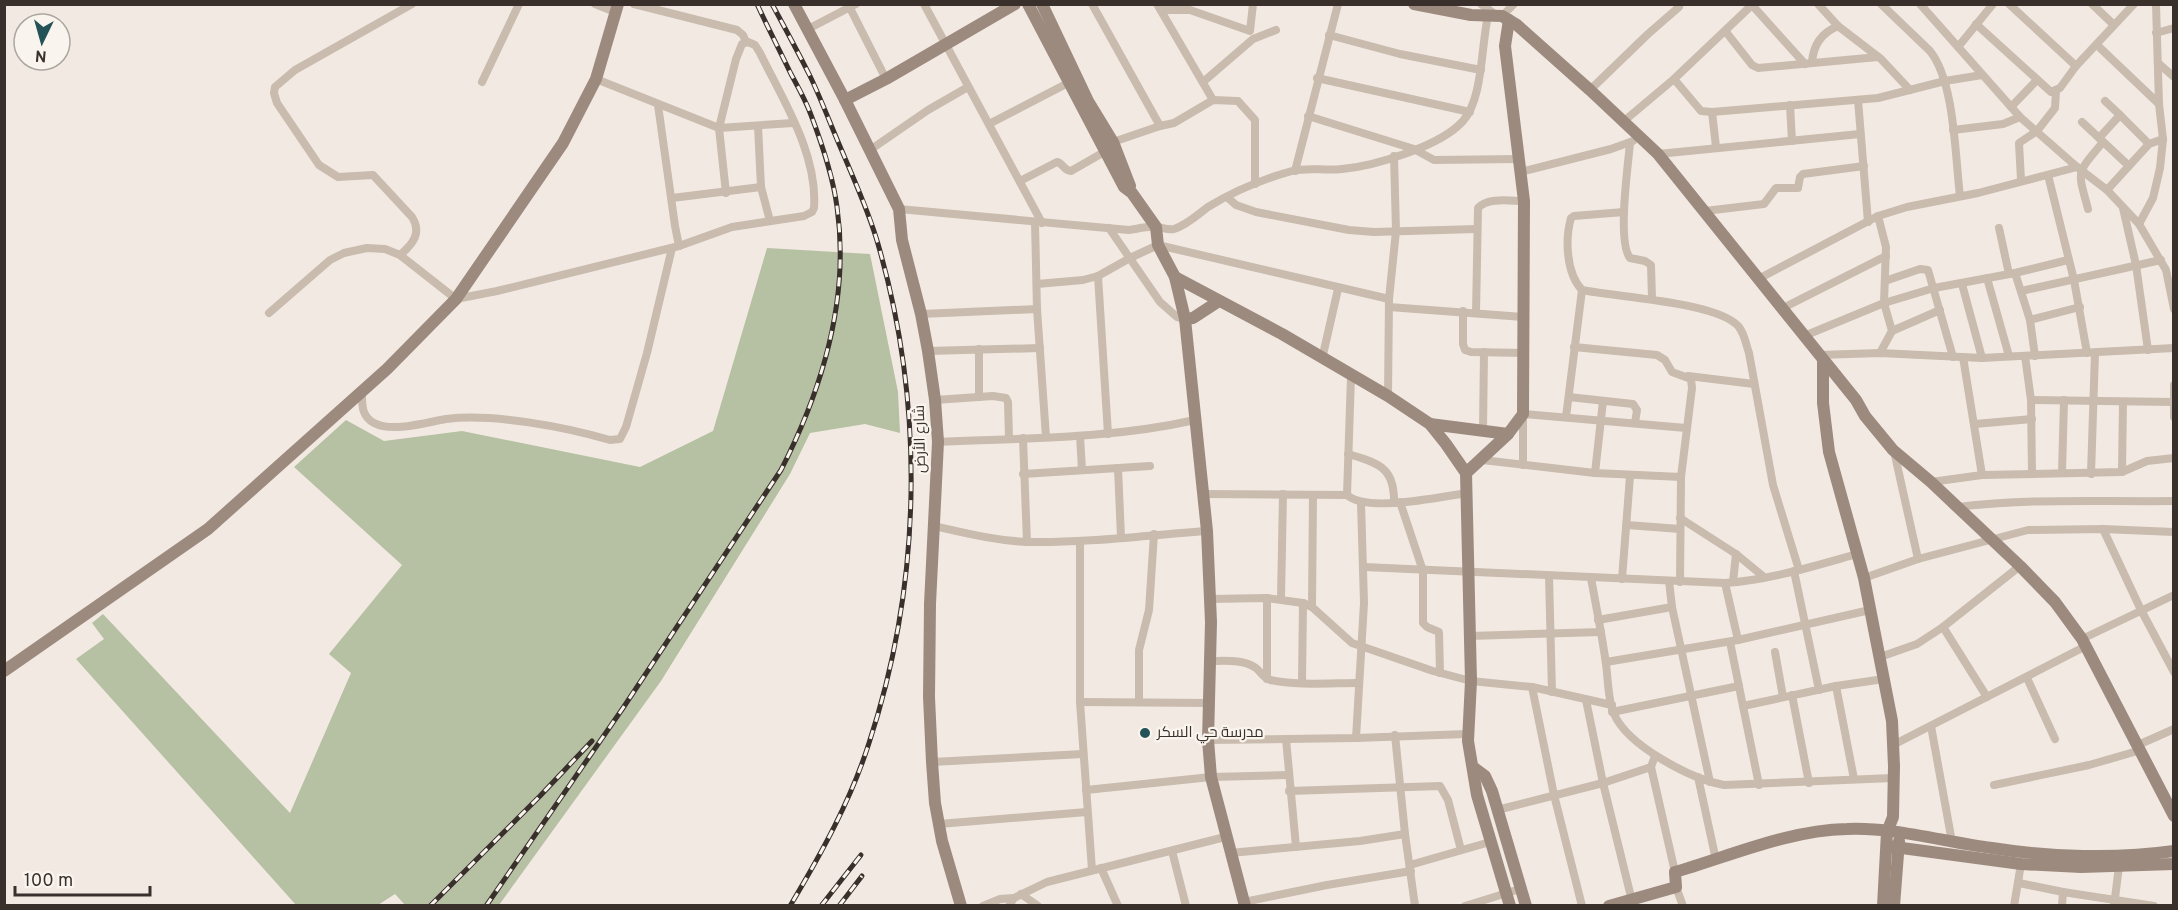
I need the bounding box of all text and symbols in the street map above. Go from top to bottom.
north arrow [12,12,72,72]
text: N [34,44,47,65]
street label: شارع الأرض [911,405,931,473]
place label: مدرسة حي السكر [1156,724,1264,744]
marker: مدرسة حي السكر [1138,726,1152,740]
scale bar [15,859,150,897]
text: 100 m [24,870,73,893]

